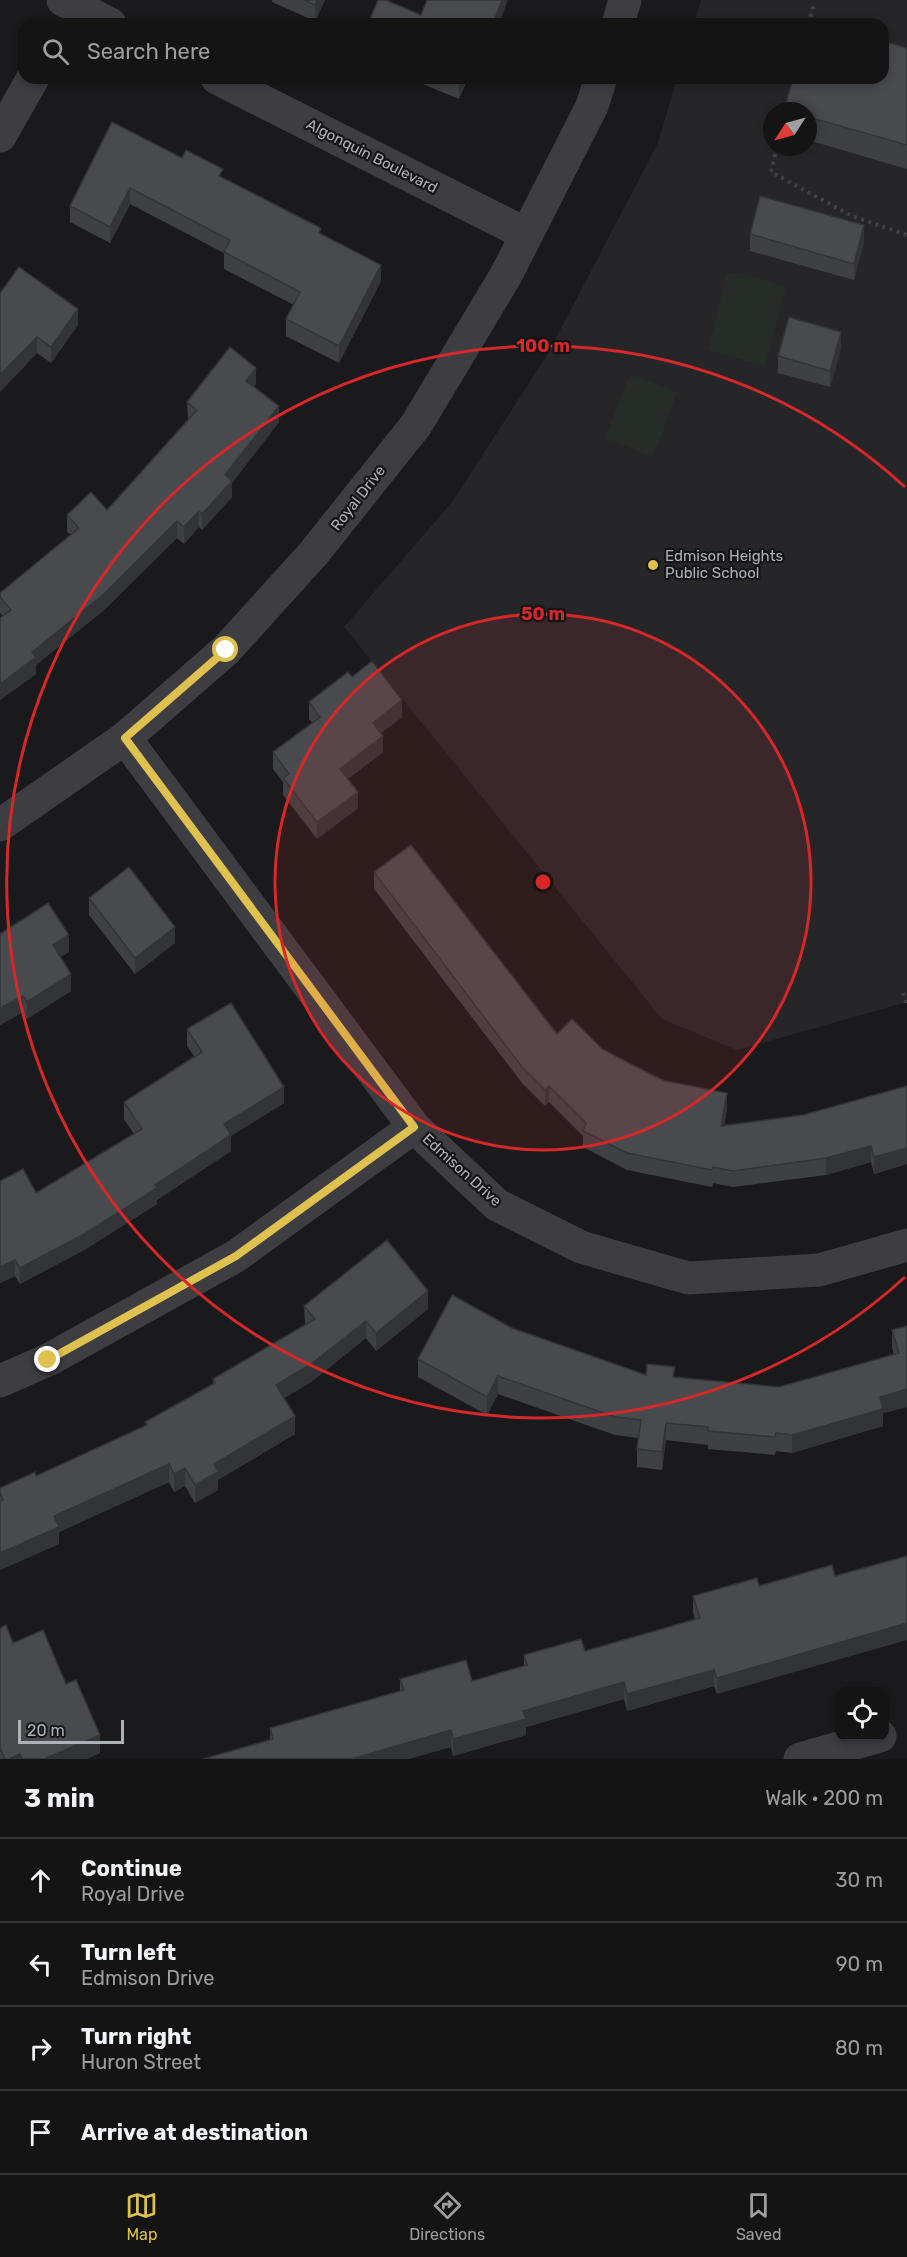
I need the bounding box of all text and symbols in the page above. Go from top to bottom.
search box [18,18,889,84]
icon: search [39,35,72,68]
text: Search here [87,38,210,65]
north arrow [763,102,817,156]
street label: Algonquin Boulevard [303,115,441,197]
text: 100 m [516,335,570,357]
street label: Royal Drive [327,462,389,534]
place label: Edmison Heights Public School [665,547,784,582]
marker: Edmison Heights Public School [646,558,660,572]
text: 50 m [521,603,565,625]
route start [212,636,238,662]
centre of rings [533,872,553,892]
street label: Edmison Drive [419,1130,505,1210]
route end [34,1346,60,1372]
map controls [835,1687,889,1741]
button: locate [835,1687,889,1741]
scale bar [18,1717,124,1744]
text: 20 m [27,1721,65,1740]
text: 3 min [24,1783,95,1814]
text: Walk · 200 m [765,1786,883,1810]
text: Continue [81,1855,182,1882]
icon: ahead [24,1864,57,1897]
text: 30 m [836,1868,883,1892]
text: Royal Drive [81,1882,185,1906]
text: Turn left [81,1939,176,1966]
icon: left [24,1948,57,1981]
text: 90 m [836,1952,883,1976]
text: Edmison Drive [81,1966,214,1990]
text: Turn right [81,2023,191,2050]
icon: right [24,2032,57,2065]
text: 80 m [835,2036,883,2060]
text: Huron Street [81,2050,201,2074]
icon: arrive [24,2116,57,2149]
text: Arrive at destination [81,2119,308,2146]
tab: Map [125,2189,158,2244]
tab: Directions [409,2189,485,2244]
tab: Saved [736,2189,782,2244]

